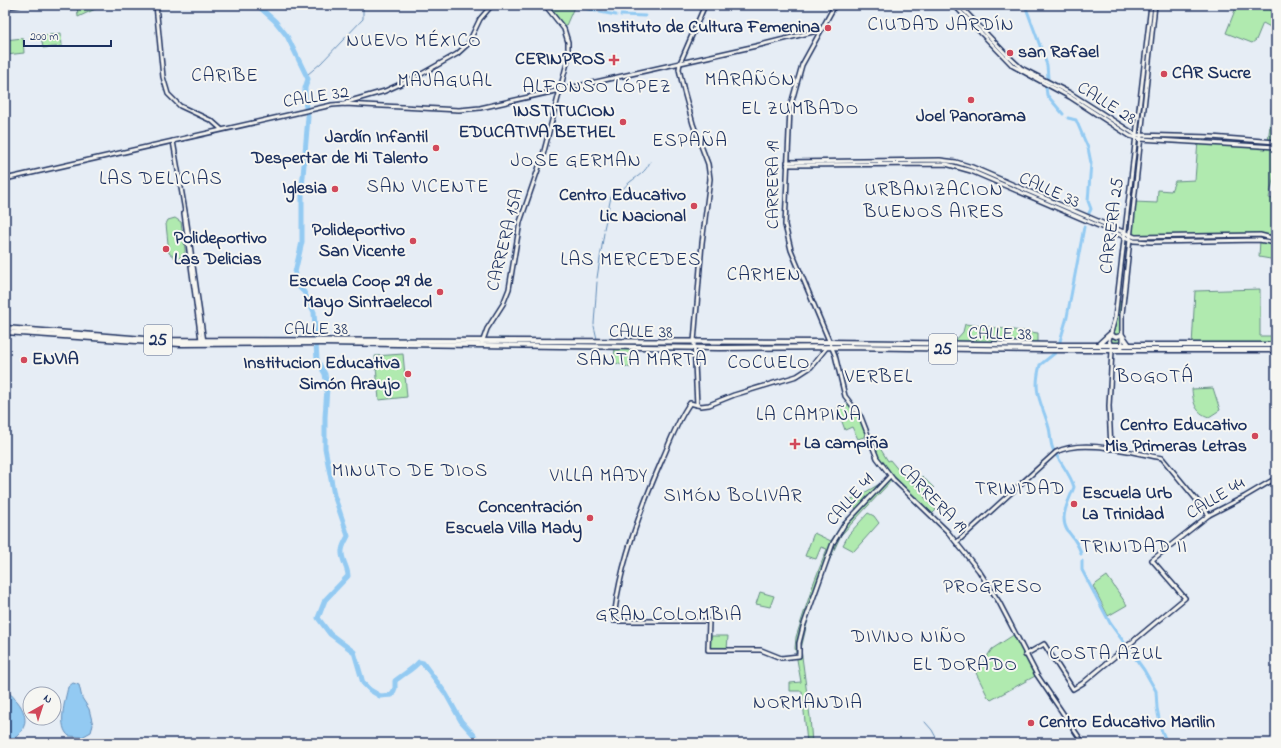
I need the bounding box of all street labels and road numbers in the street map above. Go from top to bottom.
street label: CALLE 28 [1071,76,1141,132]
street label: CALLE 32 [281,80,351,116]
street label: CARRERA 19 [761,140,787,229]
street label: CALLE 33 [1014,166,1084,216]
street label: CARRERA 25 [1094,176,1132,276]
street label: CARRERA 15A [481,186,531,294]
street label: CALLE 38 [284,317,348,343]
street label: CALLE 38 [609,319,673,347]
street label: CALLE 38 [968,321,1032,349]
road number: 25 [144,325,172,355]
road number: 25 [929,334,957,364]
street label: CARRERA 19 [892,458,972,540]
street label: CALLE 41 [821,468,882,532]
street label: CALLE 44 [1182,471,1251,527]

